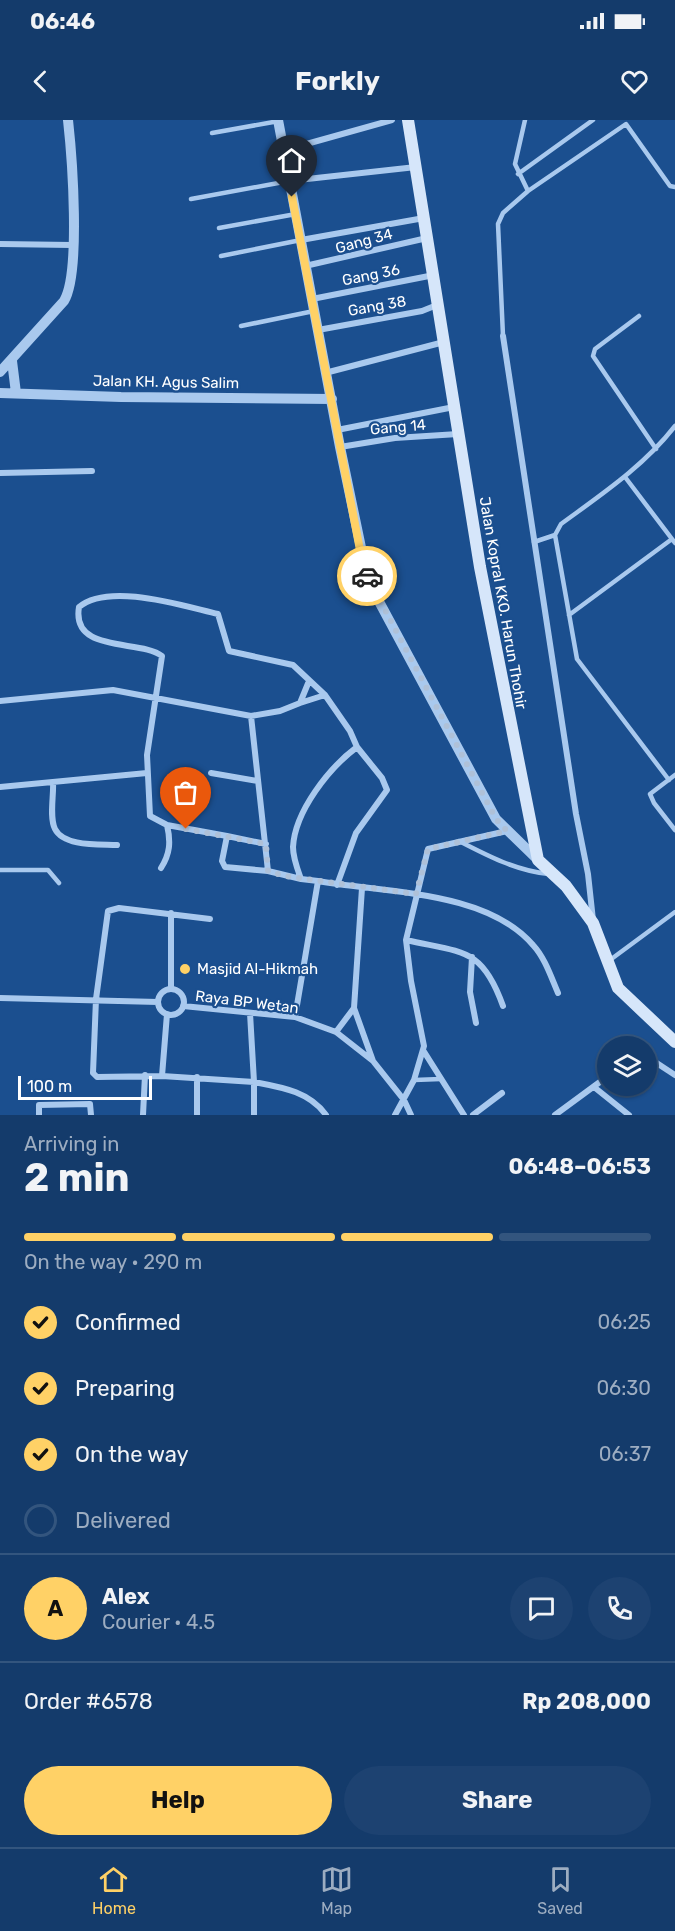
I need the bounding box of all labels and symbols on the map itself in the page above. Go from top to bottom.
pin [266,135,317,197]
street label: Gang 34 [333,225,395,257]
street label: Gang 36 [341,261,401,289]
street label: Gang 38 [346,292,408,320]
street label: Jalan KH. Agus Salim [93,372,239,392]
street label: Gang 14 [369,416,427,438]
street label: Jalan Kopral KKO. Harun Thohir [475,495,531,711]
courier [337,546,397,606]
pin [160,767,211,829]
place label: Masjid Al-Hikmah [197,960,318,978]
marker: Masjid Al-Hikmah [178,962,192,976]
street label: Raya BP Wetan [194,987,300,1017]
scale bar [18,1073,152,1100]

